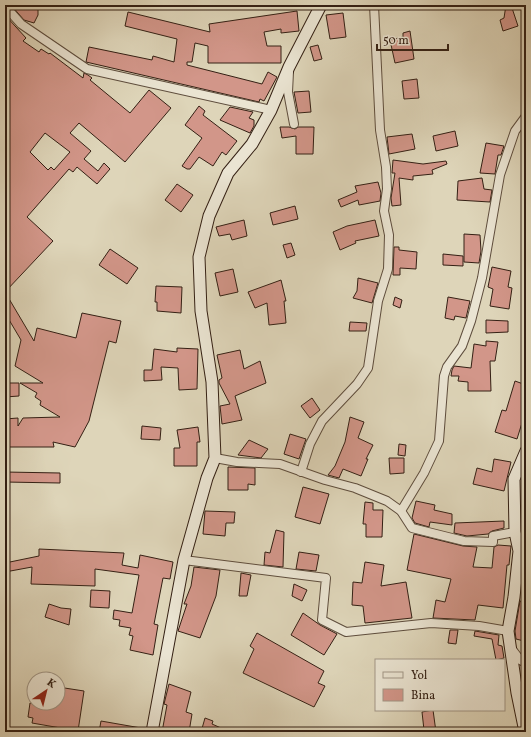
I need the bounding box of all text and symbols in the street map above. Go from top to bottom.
scale bar [377,26,448,52]
text: 50 m [383,33,409,49]
legend [375,659,505,711]
text: Yol [411,668,428,684]
north arrow [26,671,66,711]
text: K [43,676,58,692]
text: Bina [411,688,435,704]

